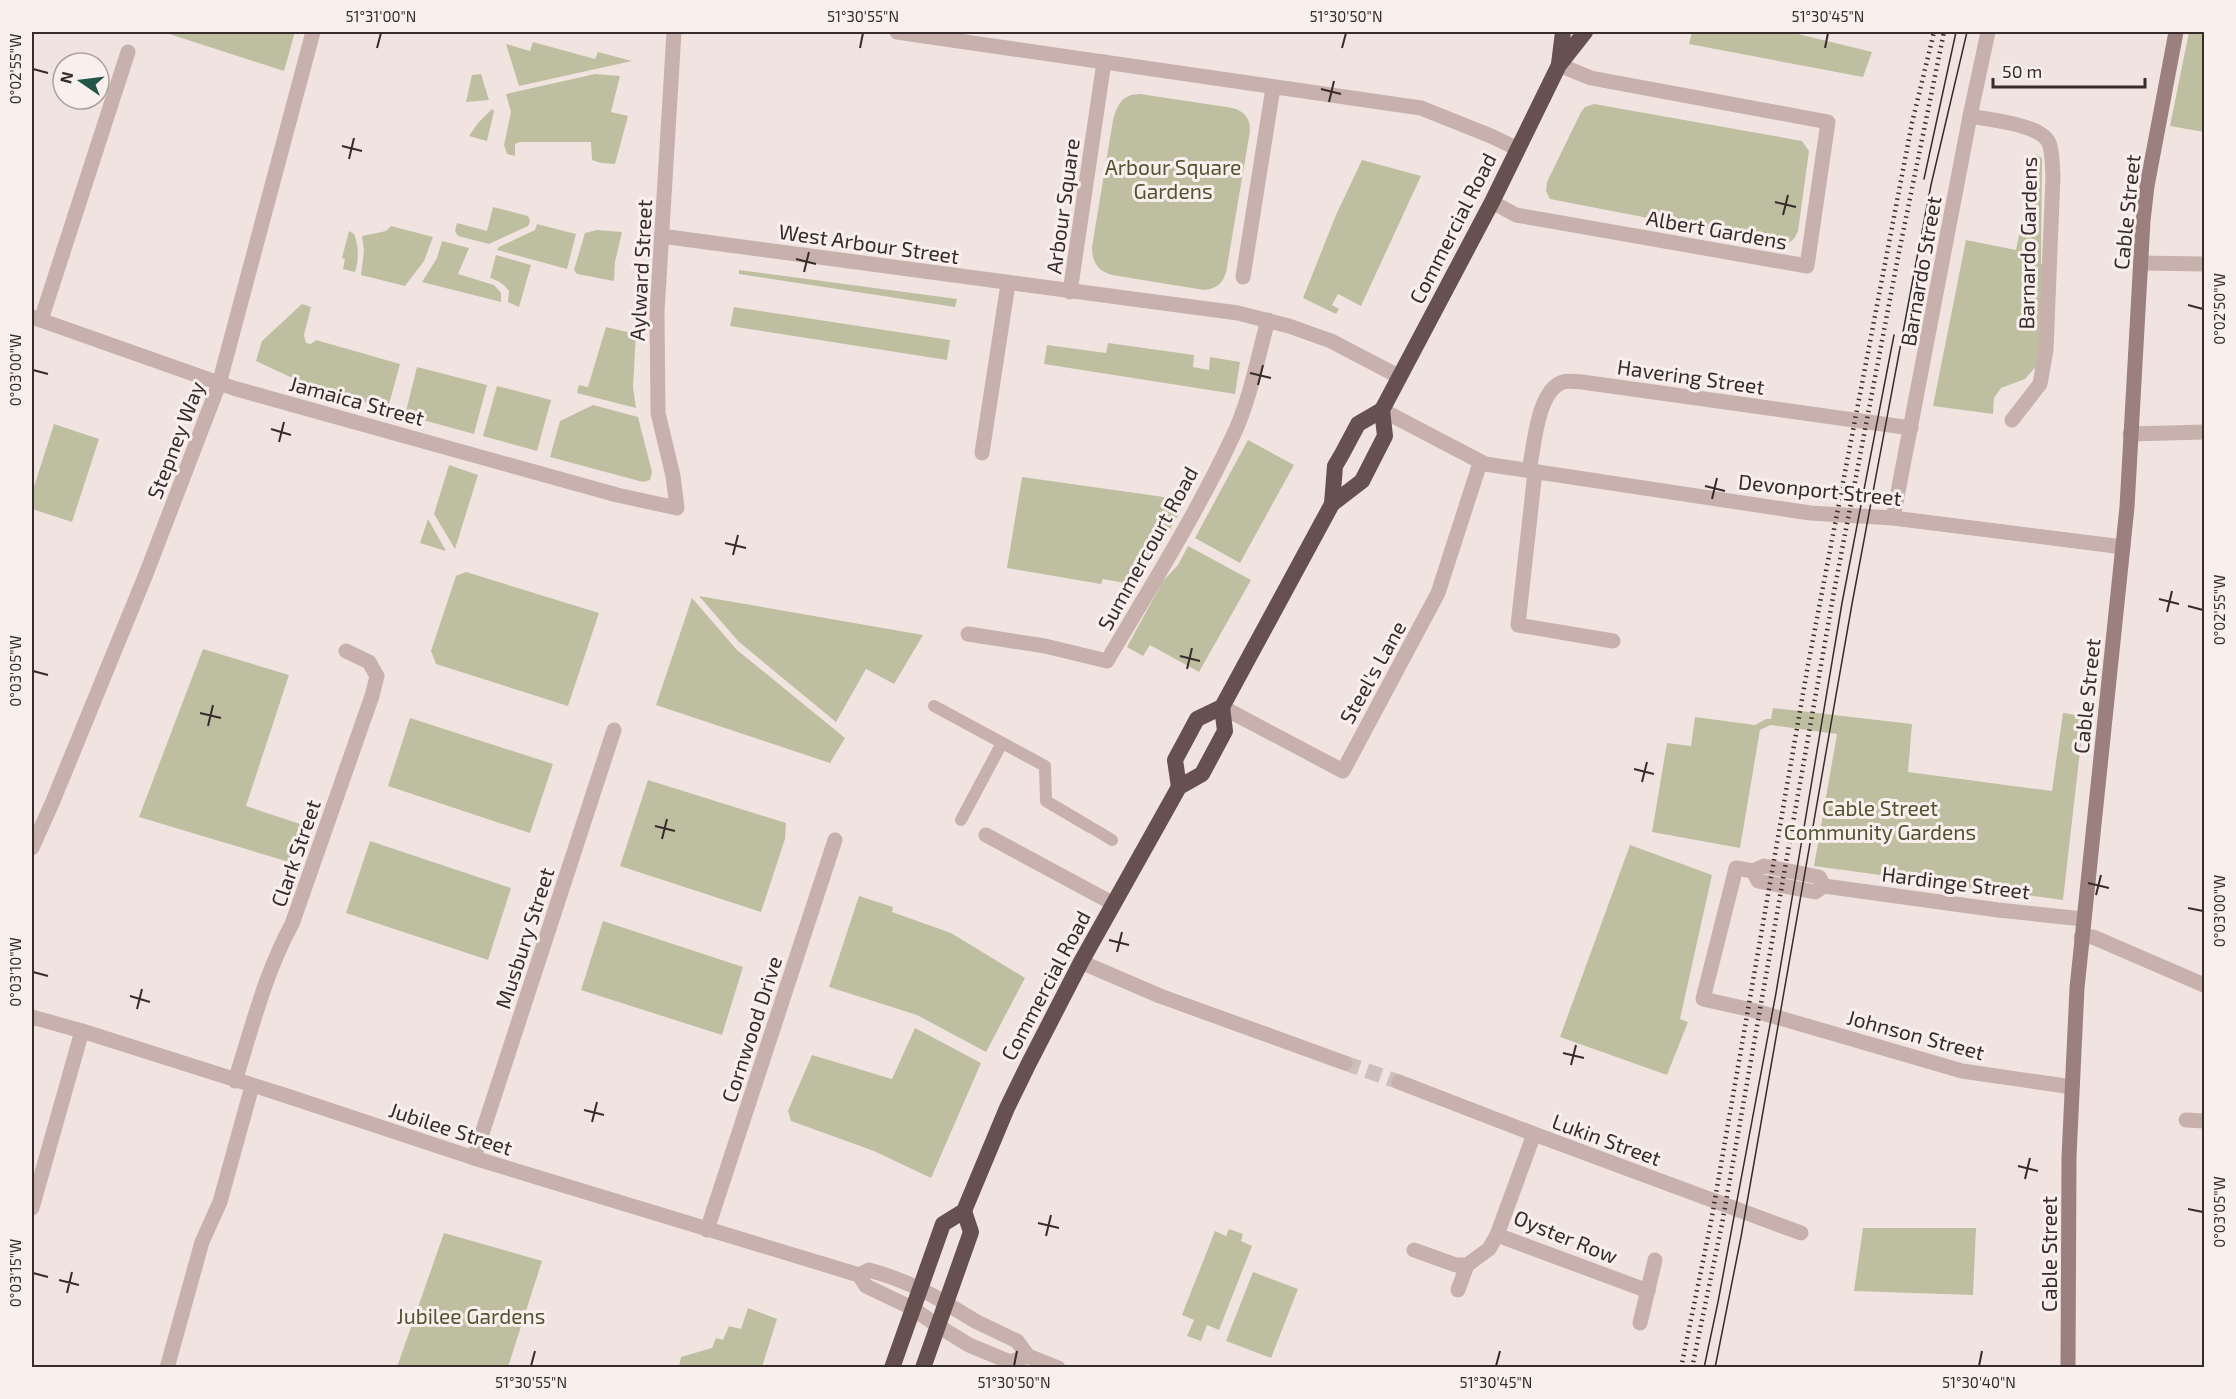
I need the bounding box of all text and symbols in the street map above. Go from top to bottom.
text: 51°31'00"N [346,7,416,25]
text: 51°30'55"N [827,7,899,25]
text: 51°30'50"N [1310,7,1382,25]
text: 51°30'45"N [1792,7,1864,25]
text: 0°02'55"W [6,34,24,104]
north arrow [51,51,111,111]
scale bar [1993,51,2144,89]
text: 50 m [2002,60,2042,82]
text: N [55,69,77,85]
street label: Arbour Square [1040,137,1084,275]
street label: Commercial Road [1403,148,1501,308]
street label: Cable Street [2108,153,2144,271]
park label: Arbour Square Gardens [1105,154,1241,203]
street label: Barnardo Gardens [2013,156,2041,330]
street label: Barnardo Street [1894,194,1946,348]
street label: Aylward Street [624,199,656,341]
street label: Albert Gardens [1645,204,1789,254]
street label: West Arbour Street [777,218,961,268]
text: 0°02'50"W [2210,273,2228,345]
text: 0°03'00"W [6,334,24,406]
street label: Havering Street [1616,353,1766,399]
street label: Jamaica Street [287,370,427,430]
street label: Stepney Way [141,378,209,502]
street label: Summercourt Road [1092,462,1202,634]
street label: Devonport Street [1737,468,1903,510]
text: 0°02'55"W [2210,575,2228,645]
street label: Steel's Lane [1334,616,1410,728]
text: 0°03'05"W [6,635,24,707]
street label: Cable Street [2068,637,2104,755]
park label: Cable Street Community Gardens [1784,795,1976,844]
street label: Clark Street [265,796,325,910]
street label: Hardinge Street [1880,861,2032,903]
street label: Musbury Street [489,864,559,1012]
text: 0°03'00"W [2210,875,2228,947]
street label: Commercial Road [995,906,1095,1064]
text: 0°03'10"W [6,937,24,1007]
street label: Cornwood Drive [716,953,786,1105]
street label: Johnson Street [1845,1004,1987,1064]
street label: Jubilee Street [386,1096,516,1160]
street label: Lukin Street [1549,1108,1665,1170]
text: 0°03'05"W [2210,1176,2228,1248]
street label: Cable Street [2036,1196,2061,1312]
street label: Oyster Row [1510,1204,1622,1268]
text: 0°03'15"W [6,1239,24,1307]
park label: Jubilee Gardens [397,1303,545,1328]
text: 51°30'55"N [495,1373,567,1391]
text: 51°30'50"N [978,1373,1050,1391]
text: 51°30'45"N [1460,1373,1532,1391]
text: 51°30'40"N [1942,1373,2016,1391]

